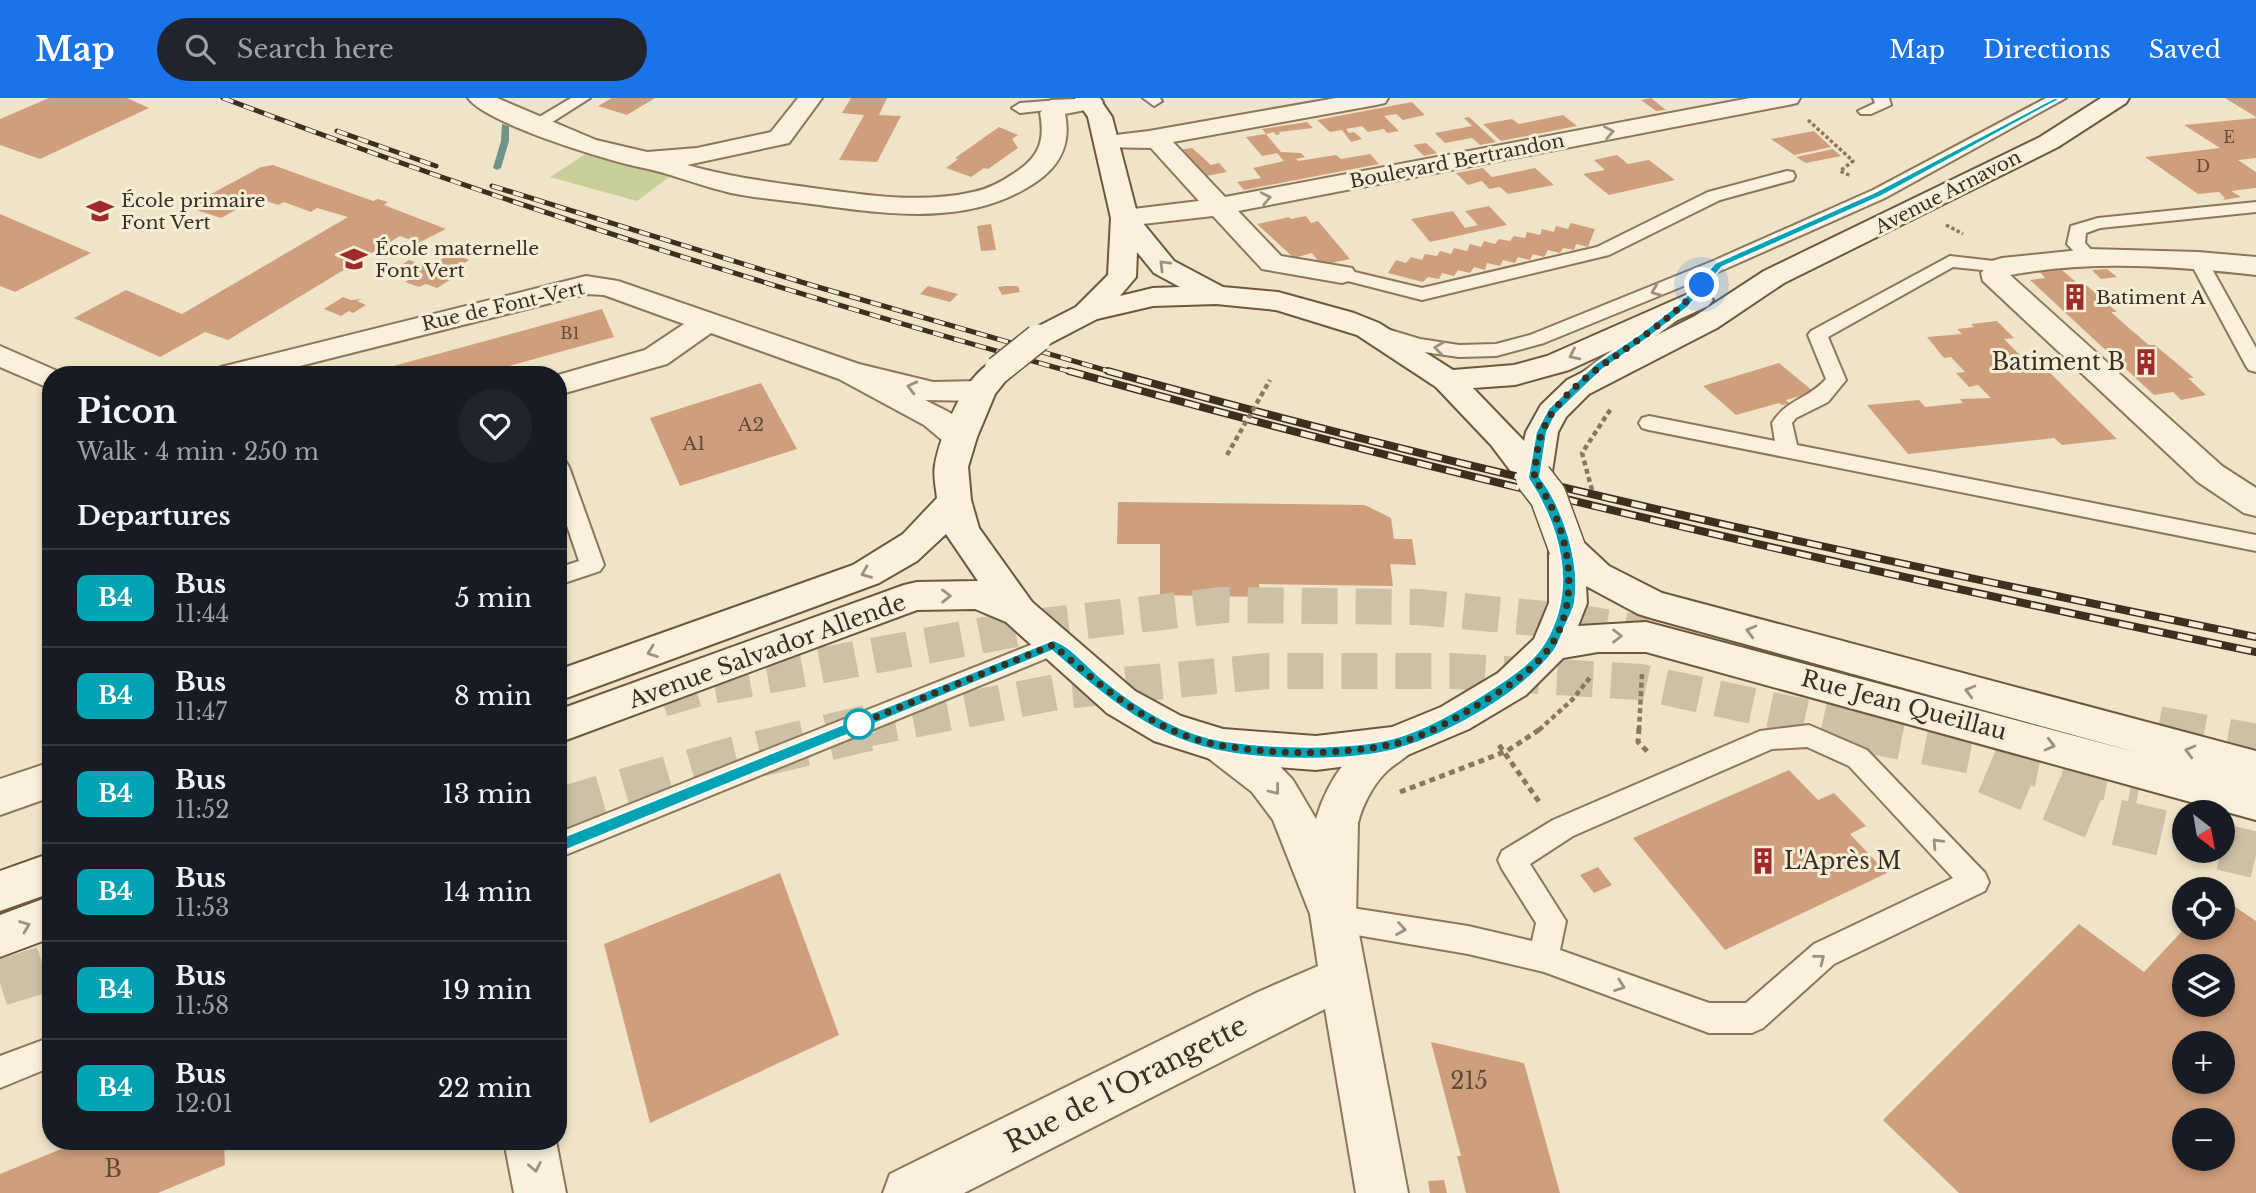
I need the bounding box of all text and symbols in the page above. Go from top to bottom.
search box [157,18,647,81]
text: Map [35,29,115,70]
icon: search [181,30,219,68]
text: Search here [237,33,394,65]
text: Map [1889,35,1945,64]
text: Directions [1983,35,2111,64]
text: Saved [2149,35,2221,64]
one-way arrow [1604,125,1615,140]
house number: E [2223,127,2235,147]
street label: Boulevard Bertrandon [1348,129,1566,193]
street label: Avenue Arnavon [1870,145,2025,239]
house number: D [2196,156,2210,176]
place label: École primaire Font Vert [121,189,266,234]
one-way arrow [1260,191,1272,206]
school or university icon: École primaire Font Vert [85,196,115,226]
place label: École maternelle Font Vert [375,237,539,282]
school or university icon: École maternelle Font Vert [339,244,369,274]
one-way arrow [1160,260,1173,273]
your location [1684,267,1719,302]
street label: Rue de Font-Vert [419,276,587,336]
building icon: Batiment A [2060,282,2090,312]
one-way arrow [1650,283,1663,297]
place label: Batiment A [2096,286,2206,309]
house number: B1 [560,323,580,343]
one-way arrow [1433,341,1445,356]
one-way arrow [1569,347,1581,361]
building icon: Batiment B [2131,347,2161,377]
place label: Batiment B [1991,348,2125,376]
one-way arrow [906,381,918,395]
button: heart [458,389,532,463]
text: Picon [77,391,177,432]
house number: A2 [737,413,764,436]
house number: A1 [681,432,706,455]
text: Walk · 4 min · 250 m [77,438,319,466]
text: Departures [77,500,231,532]
one-way arrow [860,565,872,579]
text: Bus [175,568,226,600]
text: 5 min [455,582,532,614]
text: B4 [98,583,133,612]
street label: Avenue Salvador Allende [624,588,909,715]
one-way arrow [941,588,952,604]
text: 11:44 [175,600,229,628]
one-way arrow [1745,625,1757,640]
one-way arrow [1612,628,1623,644]
one-way arrow [647,644,659,658]
street label: Rue Jean Queillau [1798,664,2010,746]
text: Bus [175,666,226,698]
text: 8 min [454,680,532,712]
text: B4 [98,681,133,710]
one-way arrow [1965,685,1977,700]
text: 11:47 [175,698,227,726]
unlabelled marker [844,709,874,739]
one-way arrow [2044,737,2056,752]
one-way arrow [2184,744,2196,759]
text: Bus [175,764,226,796]
text: 13 min [442,778,532,810]
text: B4 [98,779,133,808]
one-way arrow [1267,782,1280,795]
text: 11:52 [175,796,229,824]
north arrow [2172,800,2235,863]
map controls [2172,800,2235,1171]
one-way arrow [1933,838,1946,851]
building icon: L'Après M [1748,846,1778,876]
place label: L'Après M [1784,847,1901,875]
text: Bus [175,862,226,894]
text: 14 min [443,876,532,908]
text: B4 [98,877,133,906]
button: locate [2172,877,2235,940]
text: 11:53 [175,894,229,922]
one-way arrow [19,921,31,935]
one-way arrow [1395,921,1407,936]
one-way arrow [1812,954,1824,967]
button: layers [2172,954,2235,1017]
text: Bus [175,960,226,992]
text: 19 min [442,974,532,1006]
text: B4 [98,975,133,1004]
one-way arrow [1614,978,1626,992]
text: 11:58 [175,992,229,1020]
street label: Rue de l'Orangette [999,1008,1253,1160]
button: + [2172,1031,2235,1094]
text: Bus [175,1058,226,1090]
house number: 215 [1450,1067,1488,1095]
text: 22 min [438,1072,532,1104]
text: B4 [98,1073,133,1102]
text: 12:01 [175,1090,233,1118]
button: − [2172,1108,2235,1171]
house number: B [104,1155,122,1183]
one-way arrow [526,1161,541,1173]

